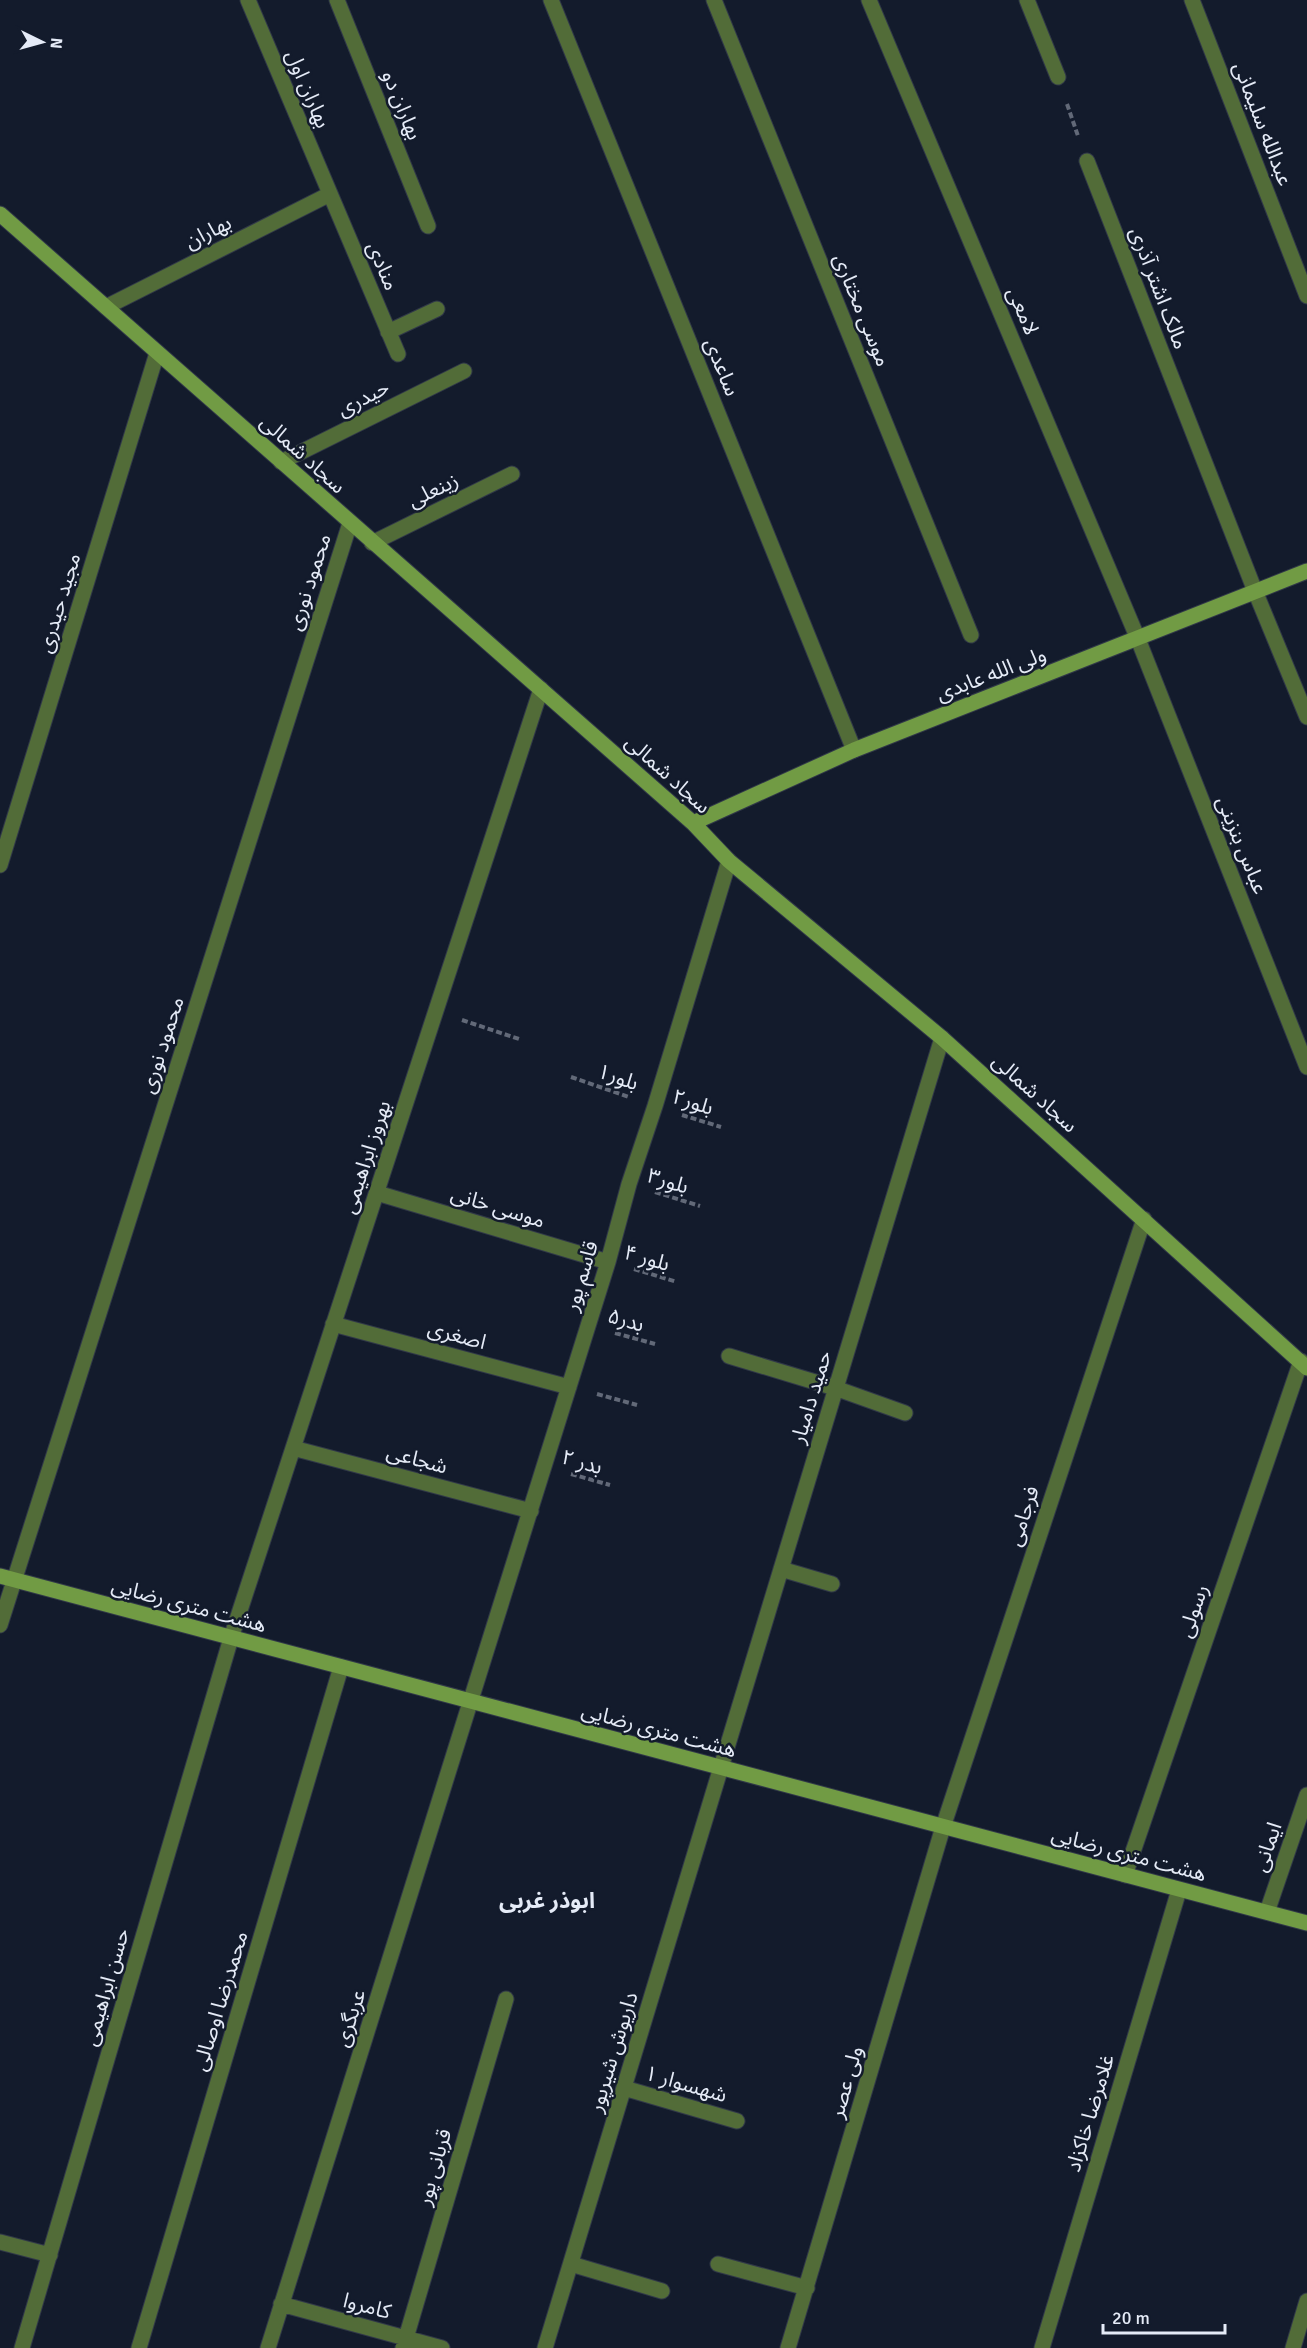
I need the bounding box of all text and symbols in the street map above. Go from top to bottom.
north arrow [12,12,72,72]
text: N [45,37,66,50]
street label: بهاران اول [280,46,336,132]
street label: عبدالله سلیمانی [1227,58,1299,190]
street label: بهاران دو [376,66,428,144]
street label: بهاران [180,209,236,255]
street label: مالک اشتر آذری [1124,223,1194,353]
street label: منادی [361,238,405,294]
street label: موسی مختاری [828,250,896,370]
street label: لامعی [1001,283,1045,339]
street label: ساعدی [699,334,745,400]
street label: حیدری [333,374,393,422]
street label: سجاد شمالی [255,409,351,499]
street label: زینعلی [403,467,463,513]
street label: محمود نوری [281,530,337,634]
street label: مجید حیدری [31,550,87,656]
street label: ولی الله عابدی [932,641,1050,707]
street label: سجاد شمالی [620,729,716,819]
street label: عباس بنزینی [1211,792,1273,898]
street label: محمود نوری [134,993,190,1097]
street label: سجاد شمالی [987,1048,1083,1138]
street label: بلور۱ [594,1058,642,1096]
street label: بلور۲ [669,1083,717,1121]
street label: بهروز ابراهیمی [336,1097,396,1217]
street label: بلور۳ [644,1162,692,1200]
street label: موسی خانی [448,1180,548,1234]
street label: قاسم پور [558,1238,606,1316]
street label: بلور ۴ [621,1239,673,1277]
street label: بدر۵ [605,1302,647,1338]
street label: اصغری [425,1315,489,1355]
street label: حمید دامیار [784,1347,837,1448]
street label: شجاعی [384,1438,450,1480]
street label: بدر ۲ [559,1444,605,1480]
street label: فرجامی [1001,1483,1045,1549]
street label: هشت متری رضایی [109,1572,269,1638]
street label: رسولی [1172,1581,1214,1641]
street label: هشت متری رضایی [579,1697,739,1763]
street label: ایمانی [1246,1819,1288,1875]
street label: هشت متری رضایی [1049,1821,1209,1887]
district label: ابوذر غربی [499,1887,595,1914]
street label: حسن ابراهیمی [77,1925,135,2049]
street label: محمدرضا اوصالی [186,1928,254,2074]
street label: عربگری [329,1986,371,2050]
street label: داریوش شیرپور [582,1989,644,2116]
street label: ولی عصر [823,2043,869,2122]
street label: غلامرضا خاکزاد [1060,2051,1120,2175]
street label: شهسوار ۱ [642,2060,730,2108]
street label: قربانی پور [410,2126,457,2209]
street label: کامروا [340,2287,394,2325]
scale bar [1103,2297,1224,2335]
text: 20 m [1112,2307,1150,2329]

